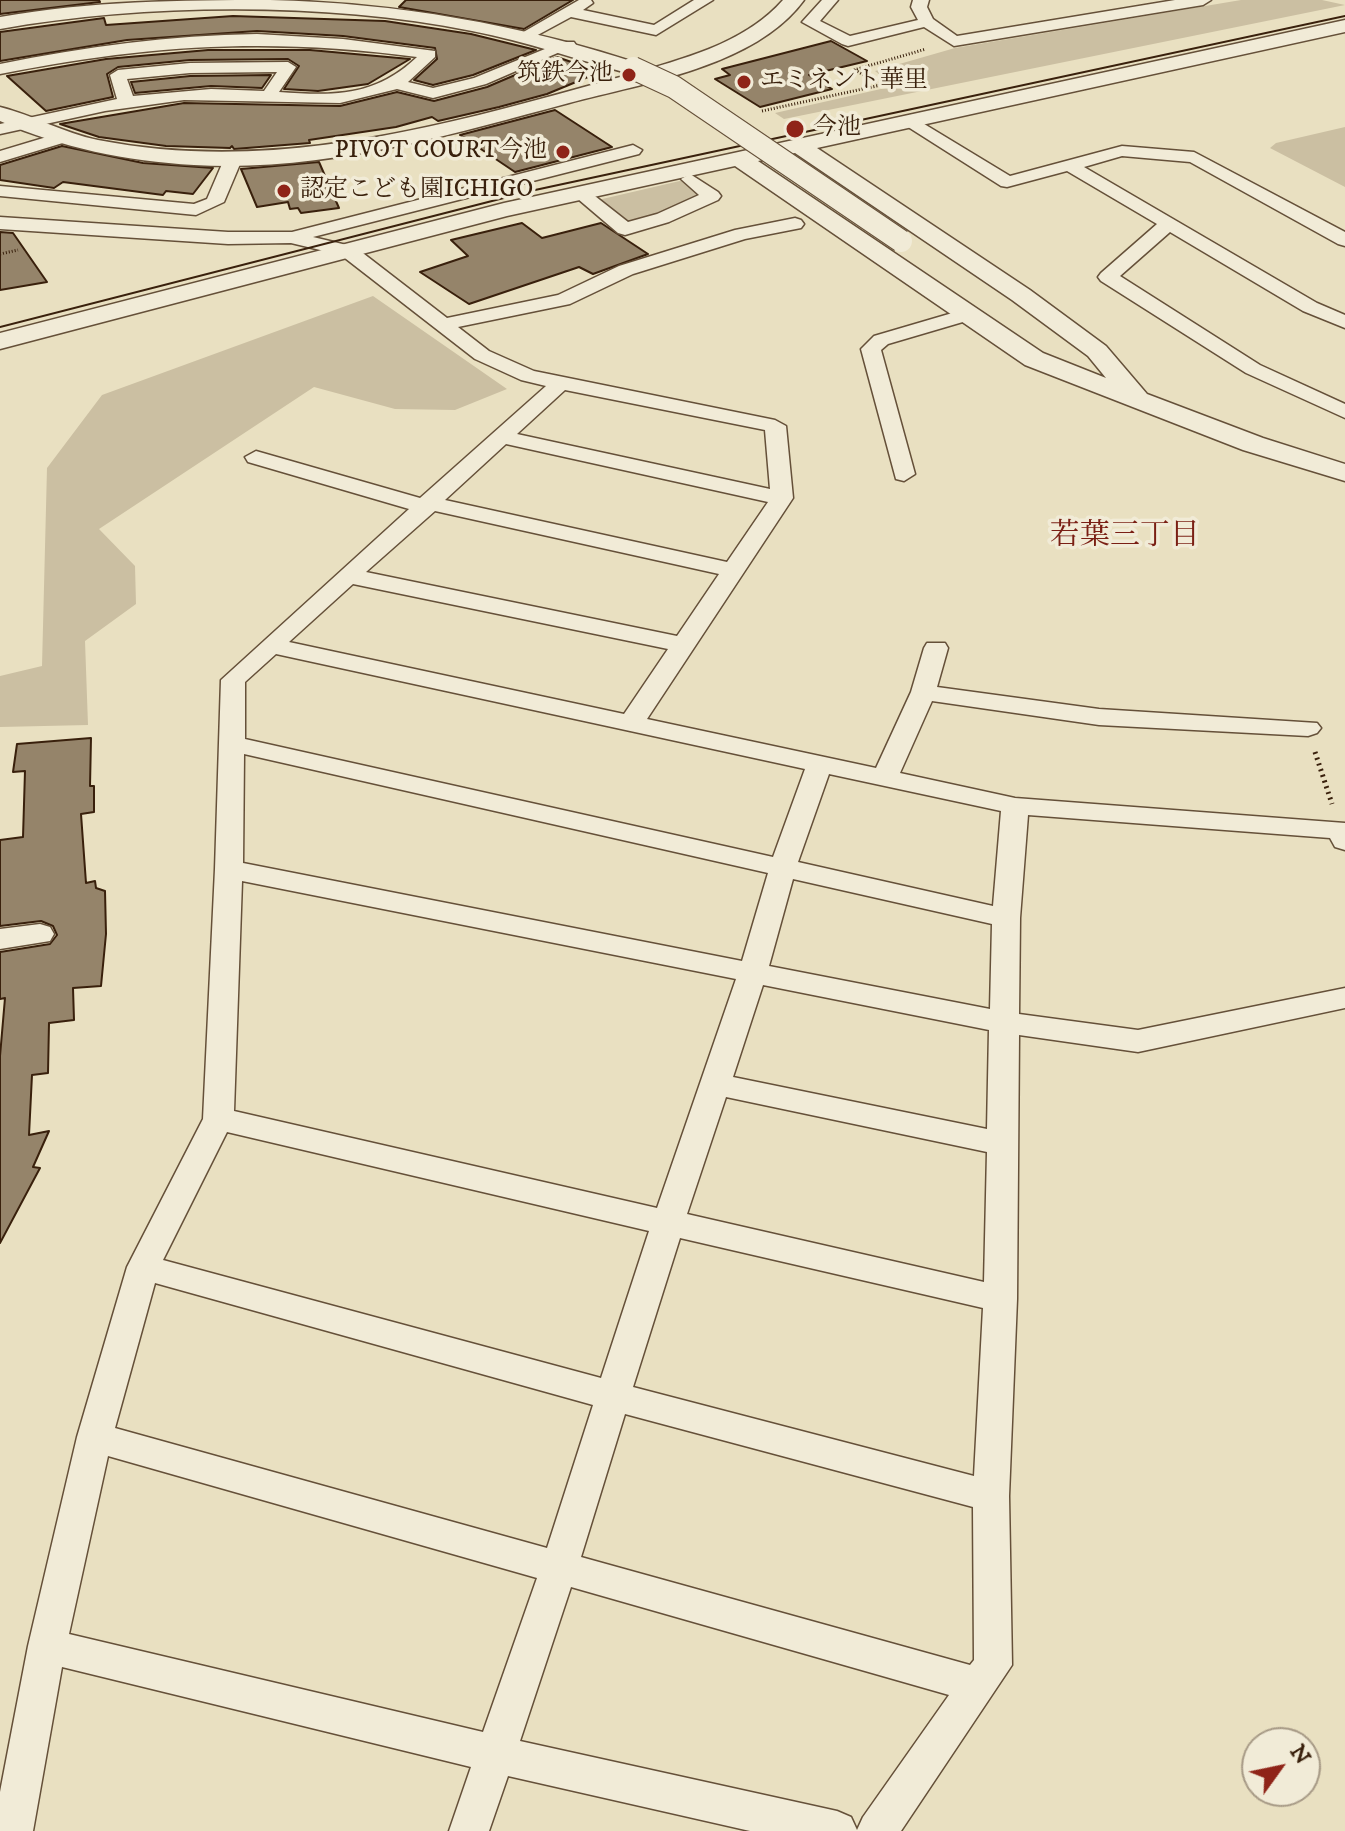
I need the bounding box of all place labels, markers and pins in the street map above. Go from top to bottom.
place label: 筑鉄今池 [517,61,613,89]
marker: 筑鉄今池 [620,66,638,84]
place label: エミネント華里 [760,68,928,96]
marker: エミネント華里 [735,73,753,91]
place label: 今池 [813,115,861,143]
marker: 今池 [784,118,806,140]
place label: PIVOT COURT今池 [335,138,547,166]
marker: PIVOT COURT今池 [554,143,572,161]
place label: 認定こども園ICHIGO [300,177,533,205]
marker: 認定こども園ICHIGO [275,182,293,200]

